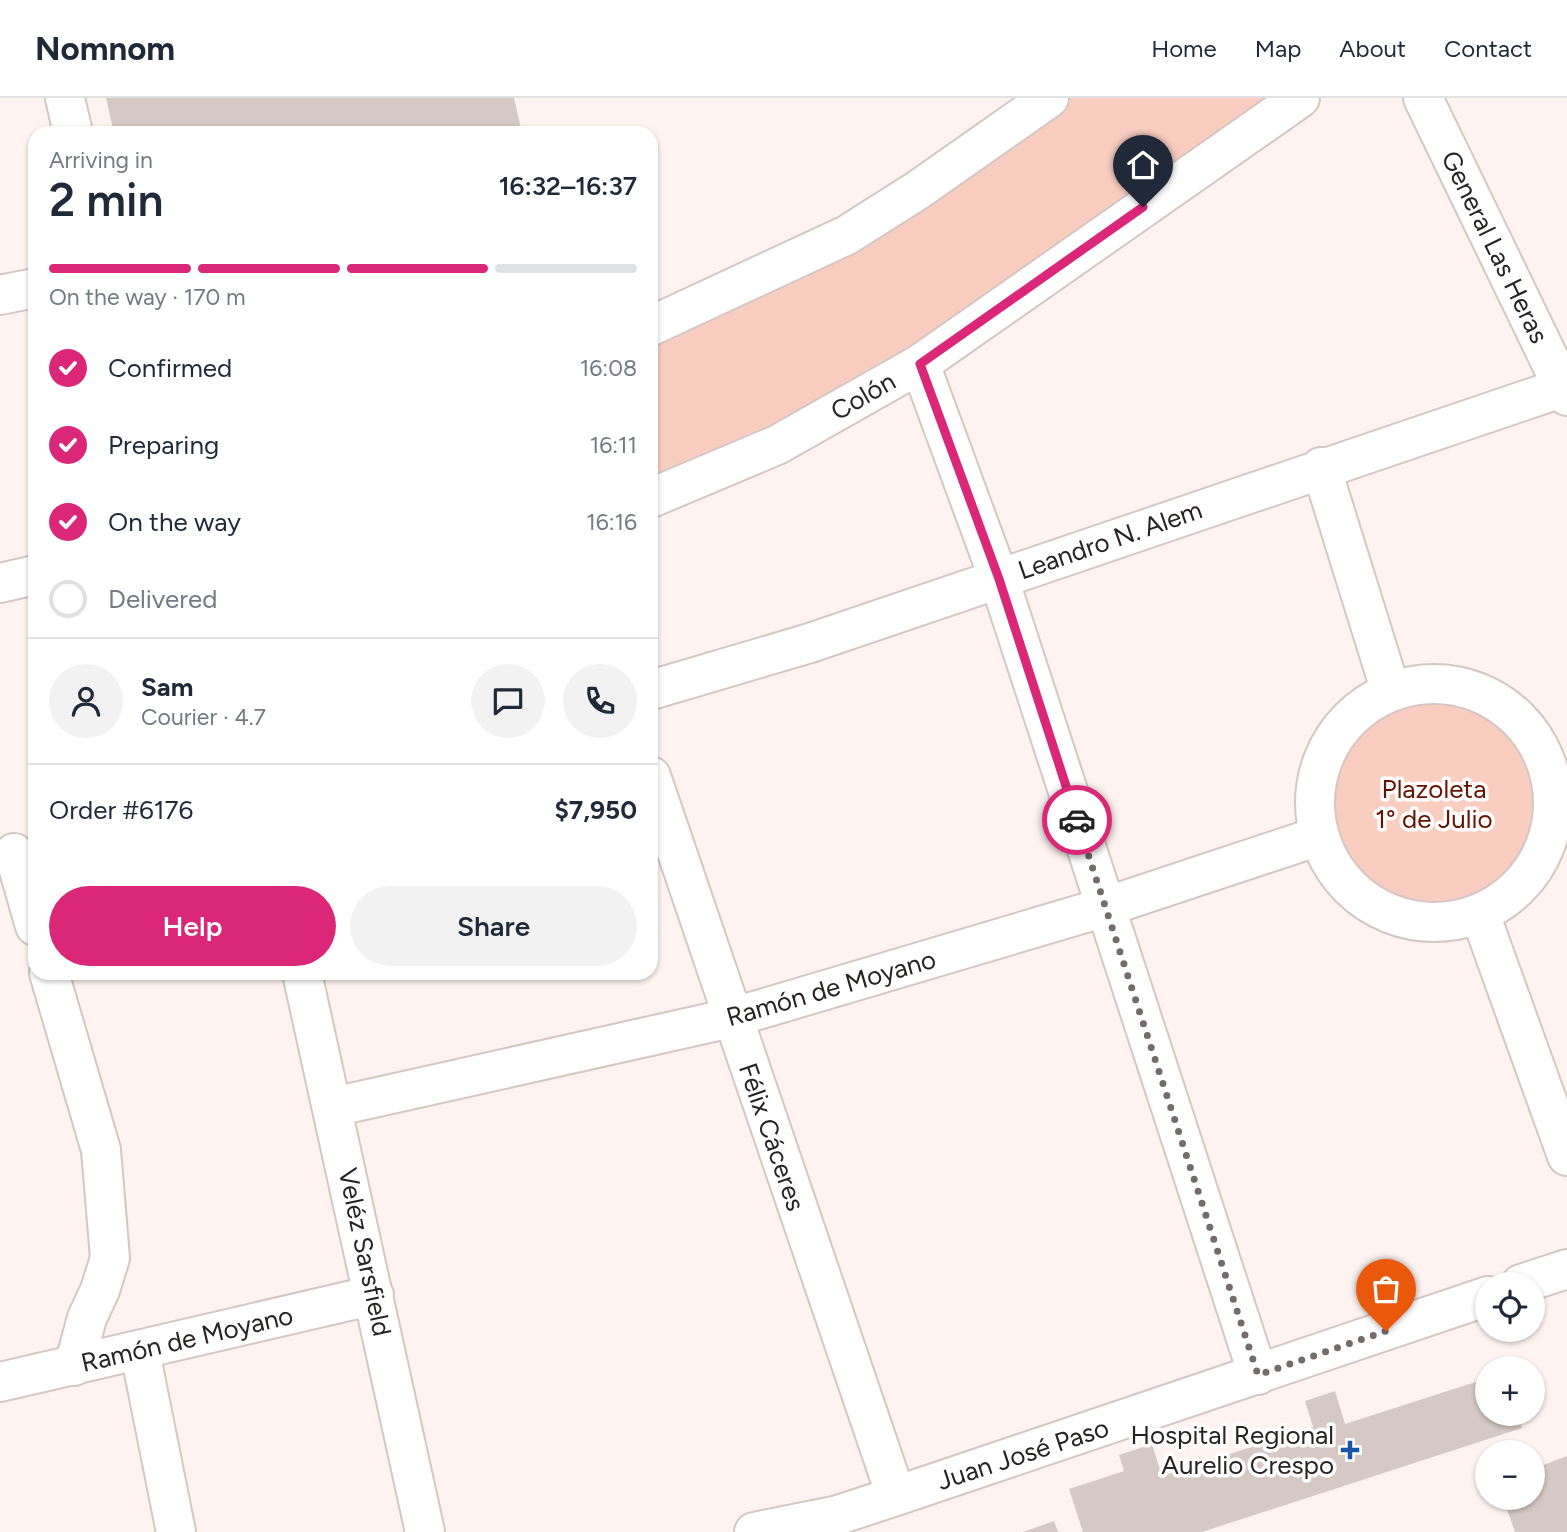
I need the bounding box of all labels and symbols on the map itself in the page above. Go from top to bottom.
pin [1113,135,1173,207]
street label: General Las Heras [1435,146,1555,348]
street label: Colón [825,365,901,427]
street label: Leandro N. Alem [1014,494,1206,586]
park label: Plazoleta 1° de Julio [1375,773,1493,835]
courier [1042,785,1112,855]
street label: Ramón de Moyano [723,943,939,1033]
street label: Félix Cáceres [732,1059,812,1215]
street label: Veléz Sarsfield [332,1165,398,1339]
pin [1356,1259,1416,1331]
street label: Ramón de Moyano [78,1299,296,1379]
street label: Juan José Paso [933,1411,1113,1497]
place label: Hospital Regional Aurelio Crespo [1130,1419,1334,1481]
marker: Hospital Regional Aurelio Crespo [1340,1440,1360,1460]

